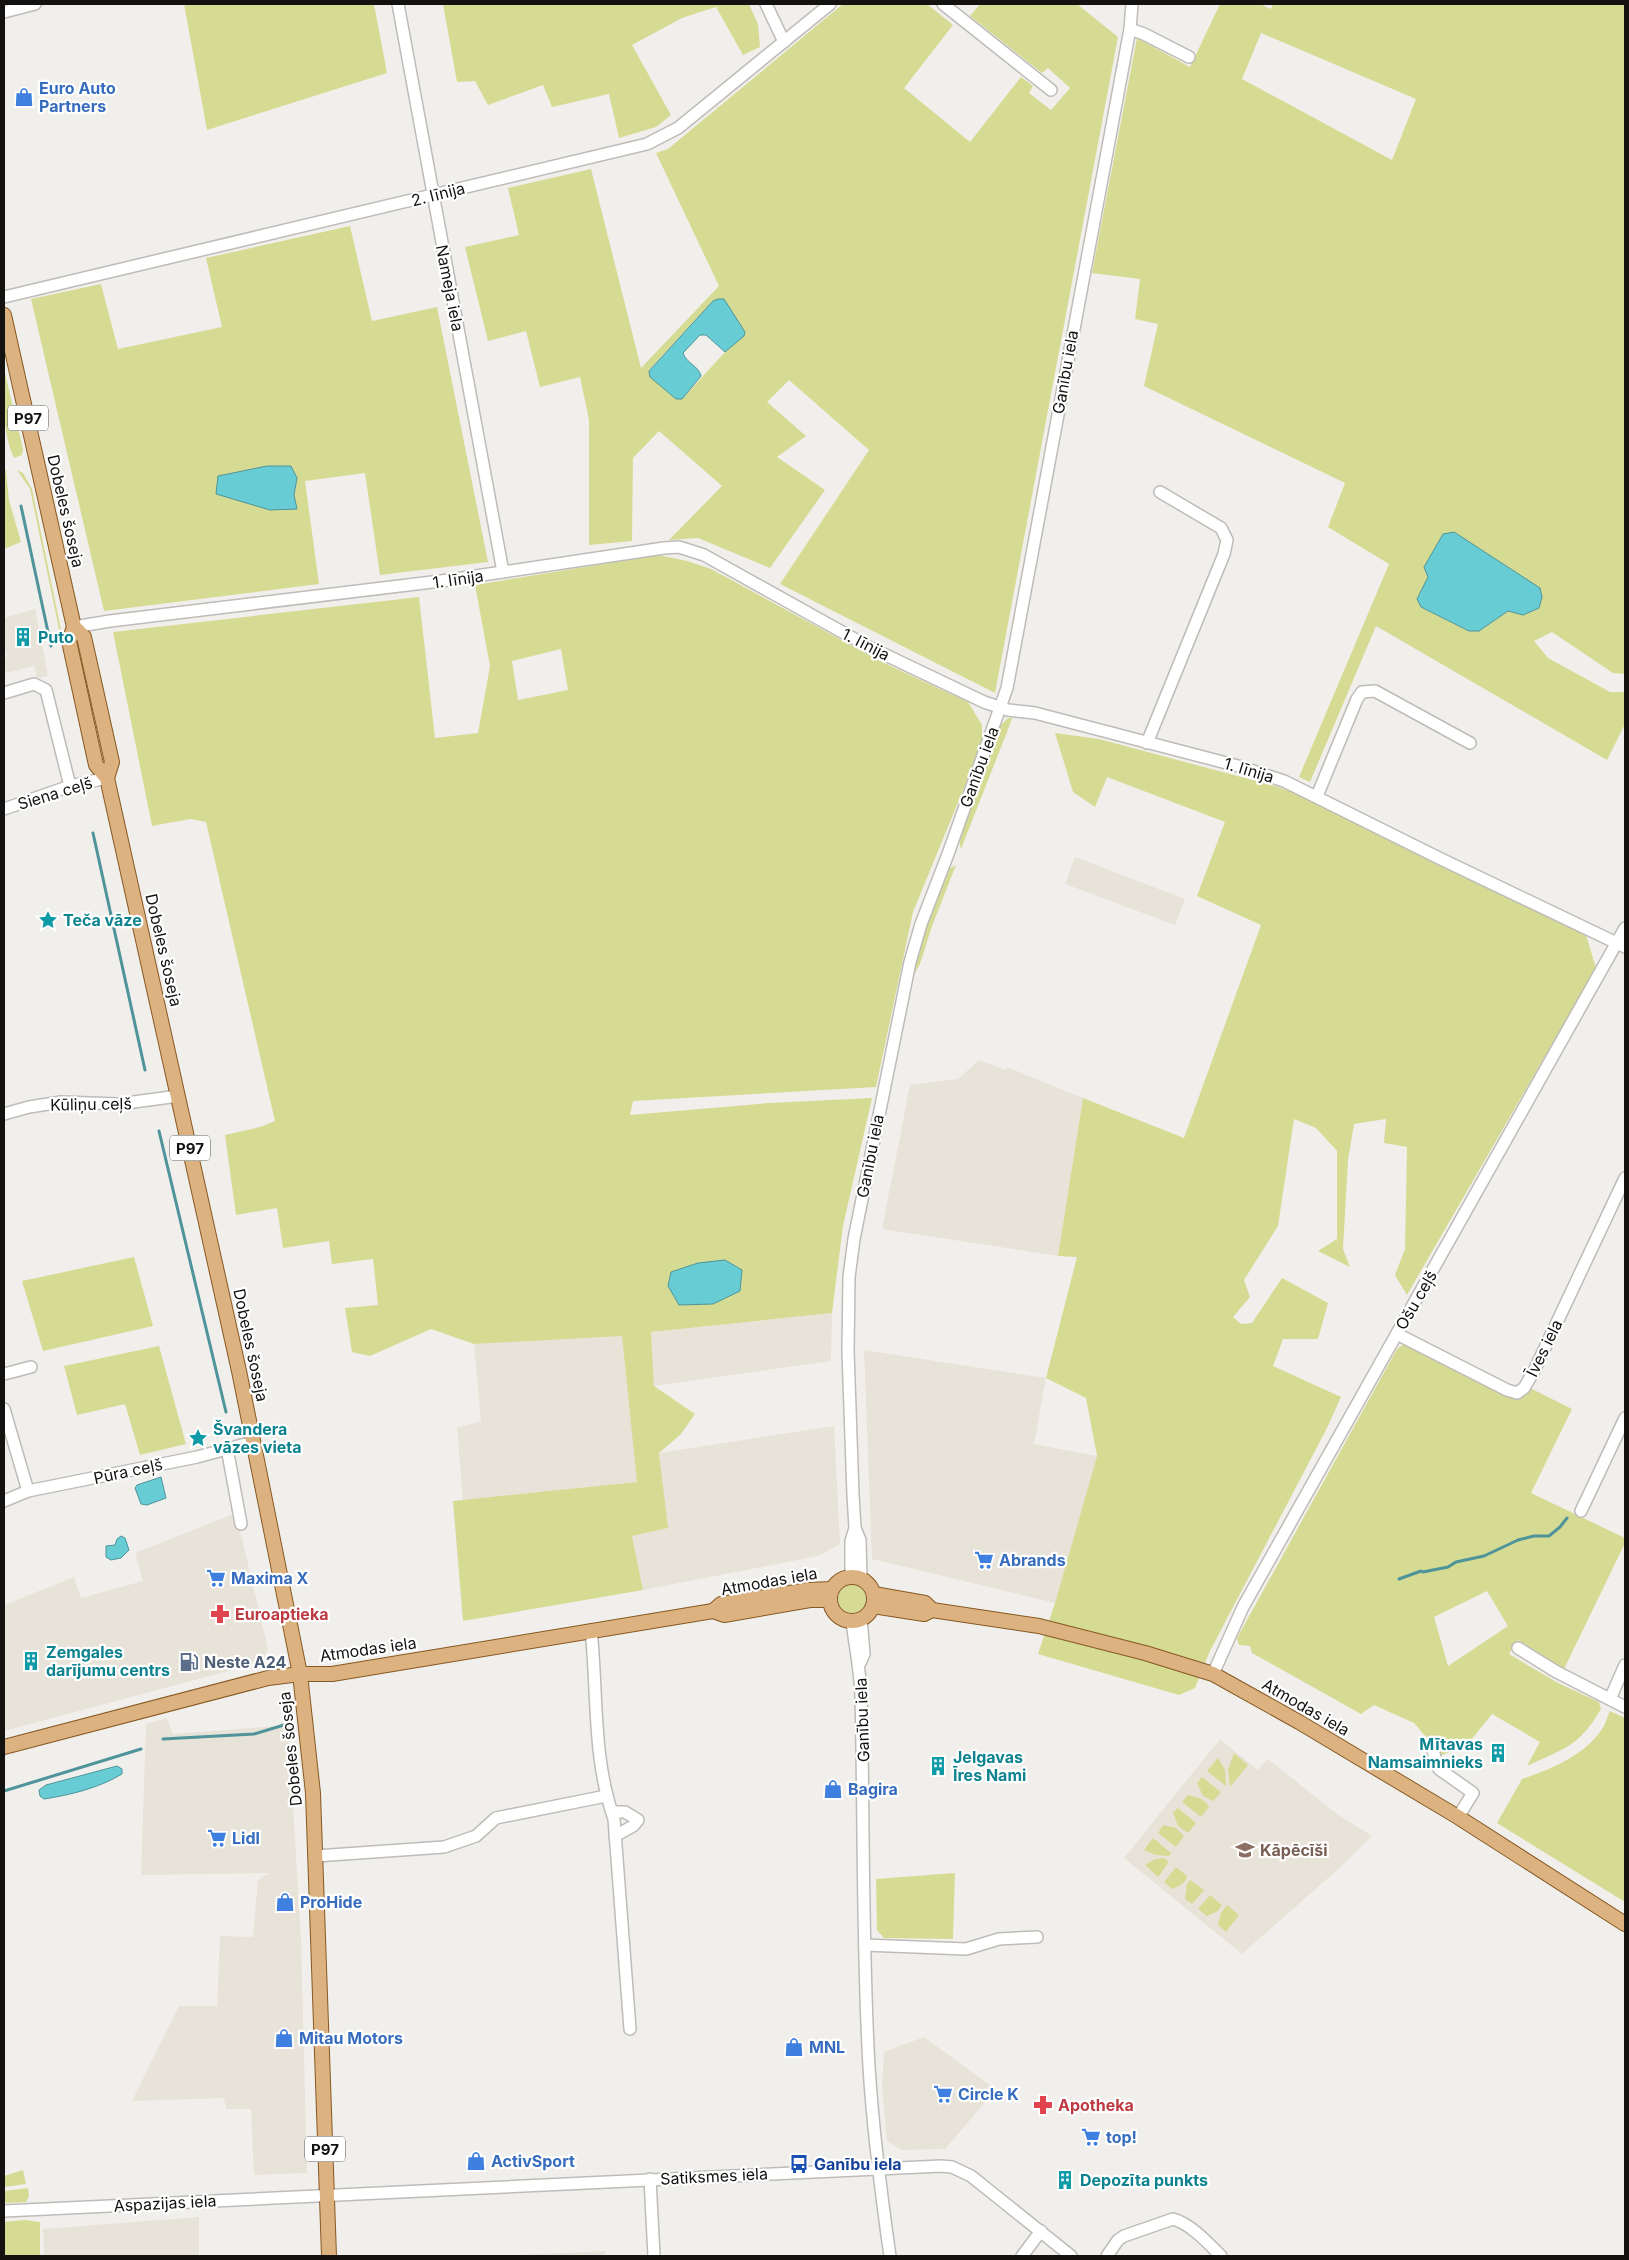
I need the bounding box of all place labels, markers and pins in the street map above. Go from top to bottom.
place label: Euro Auto Partners [39,78,116,116]
shop icon: Euro Auto Partners [13,86,35,108]
building icon: Puto [12,626,34,648]
place label: Puto [38,627,74,647]
place icon: Teča vāze [37,909,59,931]
place label: Teča vāze [63,910,142,930]
place label: Švandera vāzes vieta [213,1419,302,1457]
place icon: Švandera vāzes vieta [187,1427,209,1449]
supermarket icon: Abrands [973,1549,995,1571]
place label: Abrands [999,1550,1066,1570]
supermarket icon: Maxima X [205,1567,227,1589]
place label: Maxima X [231,1568,308,1588]
pharmacy icon: Euroaptieka [209,1603,231,1625]
place label: Euroaptieka [235,1604,328,1624]
place label: Zemgales darījumu centrs [46,1642,170,1680]
building icon: Zemgales darījumu centrs [20,1650,42,1672]
fuel station icon: Neste A24 [178,1651,200,1673]
place label: Neste A24 [204,1652,286,1672]
place label: Mītavas Namsaimnieks [1368,1734,1483,1772]
building icon: Mītavas Namsaimnieks [1487,1742,1509,1764]
place label: Jelgavas Īres Nami [952,1747,1026,1785]
building icon: Jelgavas Īres Nami [927,1755,949,1777]
shop icon: Bagira [822,1778,844,1800]
place label: Bagira [848,1779,898,1799]
supermarket icon: Lidl [206,1827,228,1849]
place label: Lidl [232,1828,260,1848]
school or university icon: Kāpēcīši [1234,1839,1256,1861]
place label: Kāpēcīši [1260,1840,1327,1860]
shop icon: ProHide [274,1891,296,1913]
place label: ProHide [300,1892,362,1912]
shop icon: Mitau Motors [273,2027,295,2049]
place label: Mitau Motors [299,2028,403,2048]
shop icon: MNL [783,2036,805,2058]
place label: MNL [809,2037,845,2057]
supermarket icon: Circle K [932,2083,954,2105]
place label: Circle K [958,2084,1019,2104]
pharmacy icon: Apotheka [1032,2094,1054,2116]
place label: Apotheka [1058,2095,1134,2115]
supermarket icon: top! [1080,2126,1102,2148]
place label: top! [1106,2127,1137,2147]
shop icon: ActivSport [465,2150,487,2172]
place label: ActivSport [491,2151,575,2171]
bus stop icon: Ganību iela [788,2153,810,2175]
place label: Ganību iela [814,2154,902,2174]
building icon: Depozīta punkts [1054,2169,1076,2191]
place label: Depozīta punkts [1080,2170,1208,2190]

